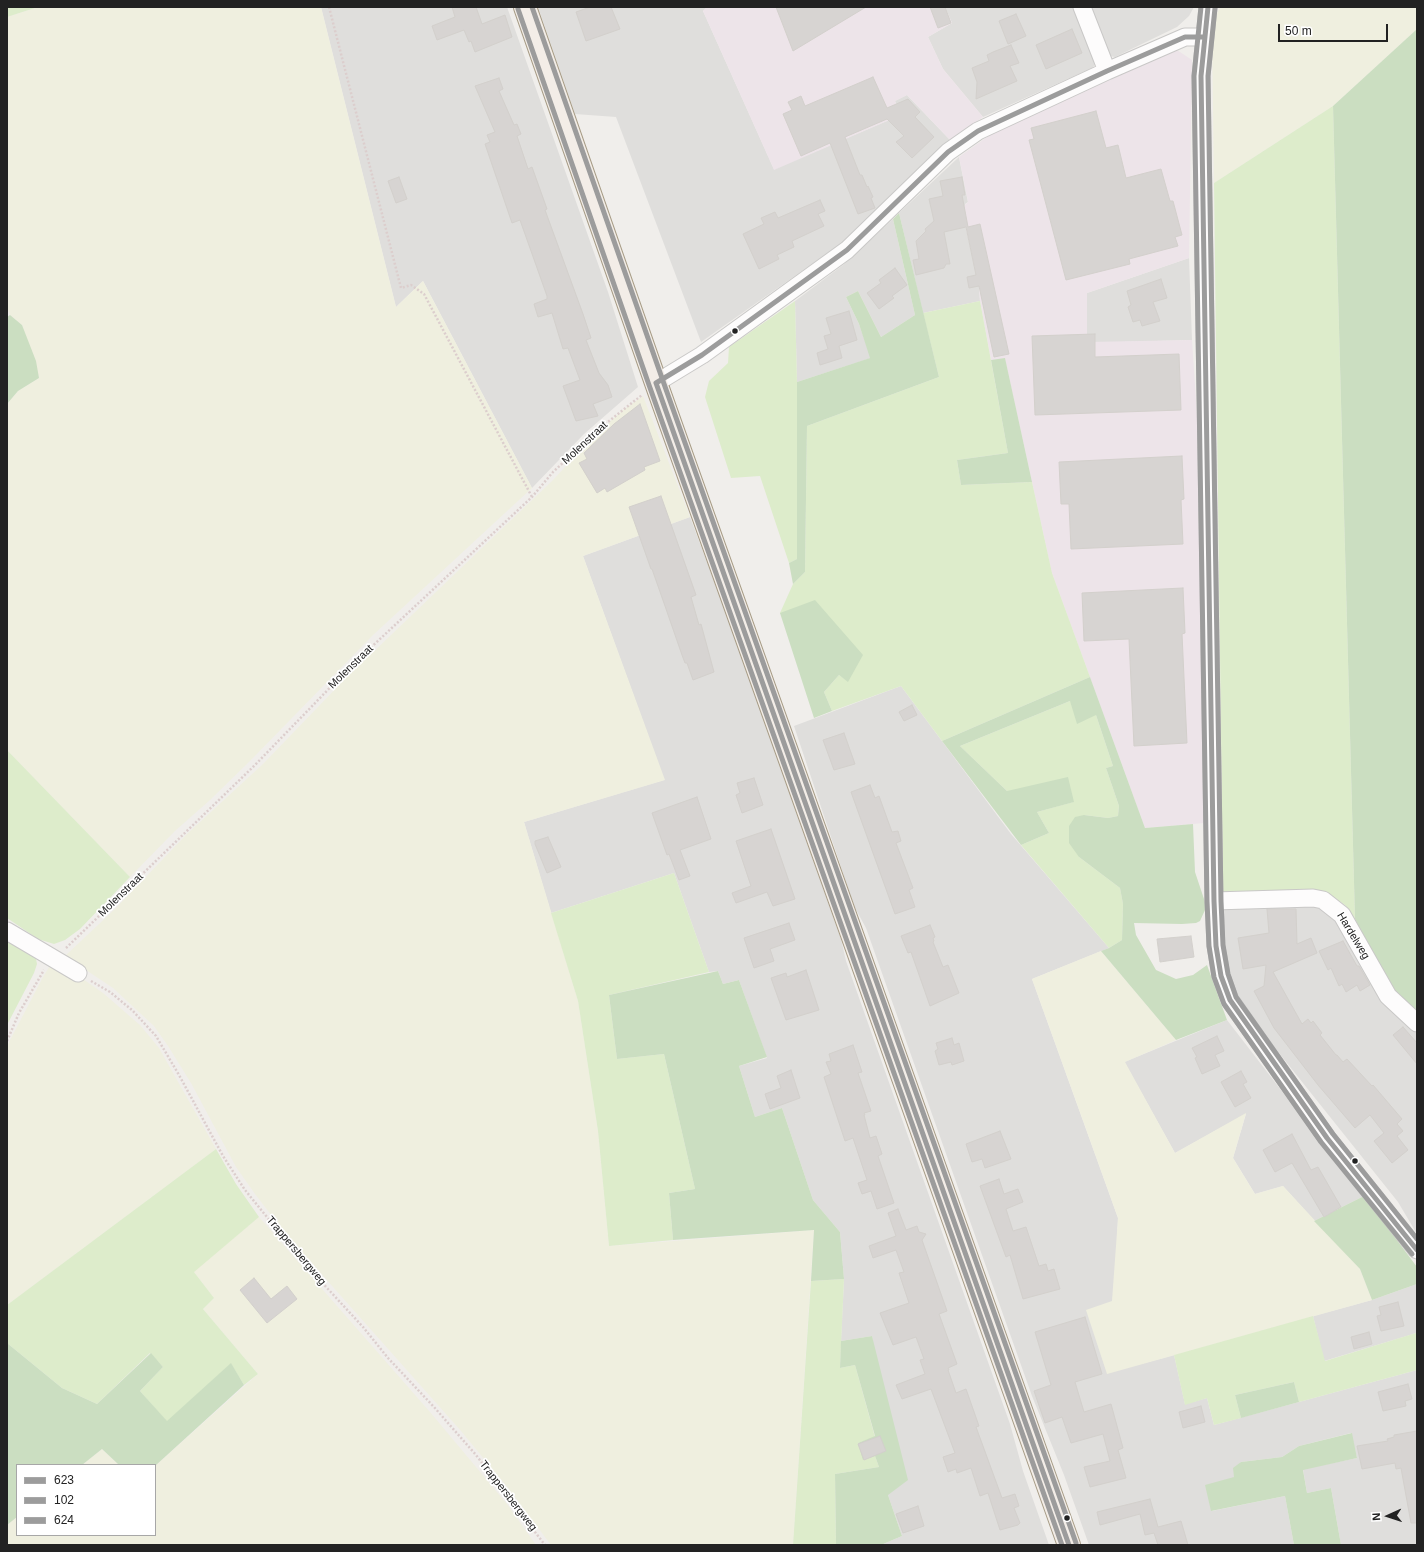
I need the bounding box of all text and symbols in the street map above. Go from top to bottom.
scale bar [1280,16,1390,42]
text: 50 m [1285,24,1312,38]
unlabelled marker [730,326,740,336]
street label: Molenstraat [559,419,611,467]
street label: Molenstraat [326,642,376,692]
street label: Molenstraat [96,870,146,920]
street label: Hardelweg [1334,910,1372,962]
unlabelled marker [1350,1156,1360,1166]
street label: Trappersbergweg [263,1214,329,1288]
street label: Trappersbergweg [476,1458,540,1534]
legend [16,1464,156,1536]
text: 623 [54,1473,74,1487]
text: 102 [54,1493,74,1507]
north arrow [1368,1496,1408,1536]
text: N [1370,1512,1382,1521]
text: 624 [54,1513,74,1527]
unlabelled marker [1062,1513,1072,1523]

